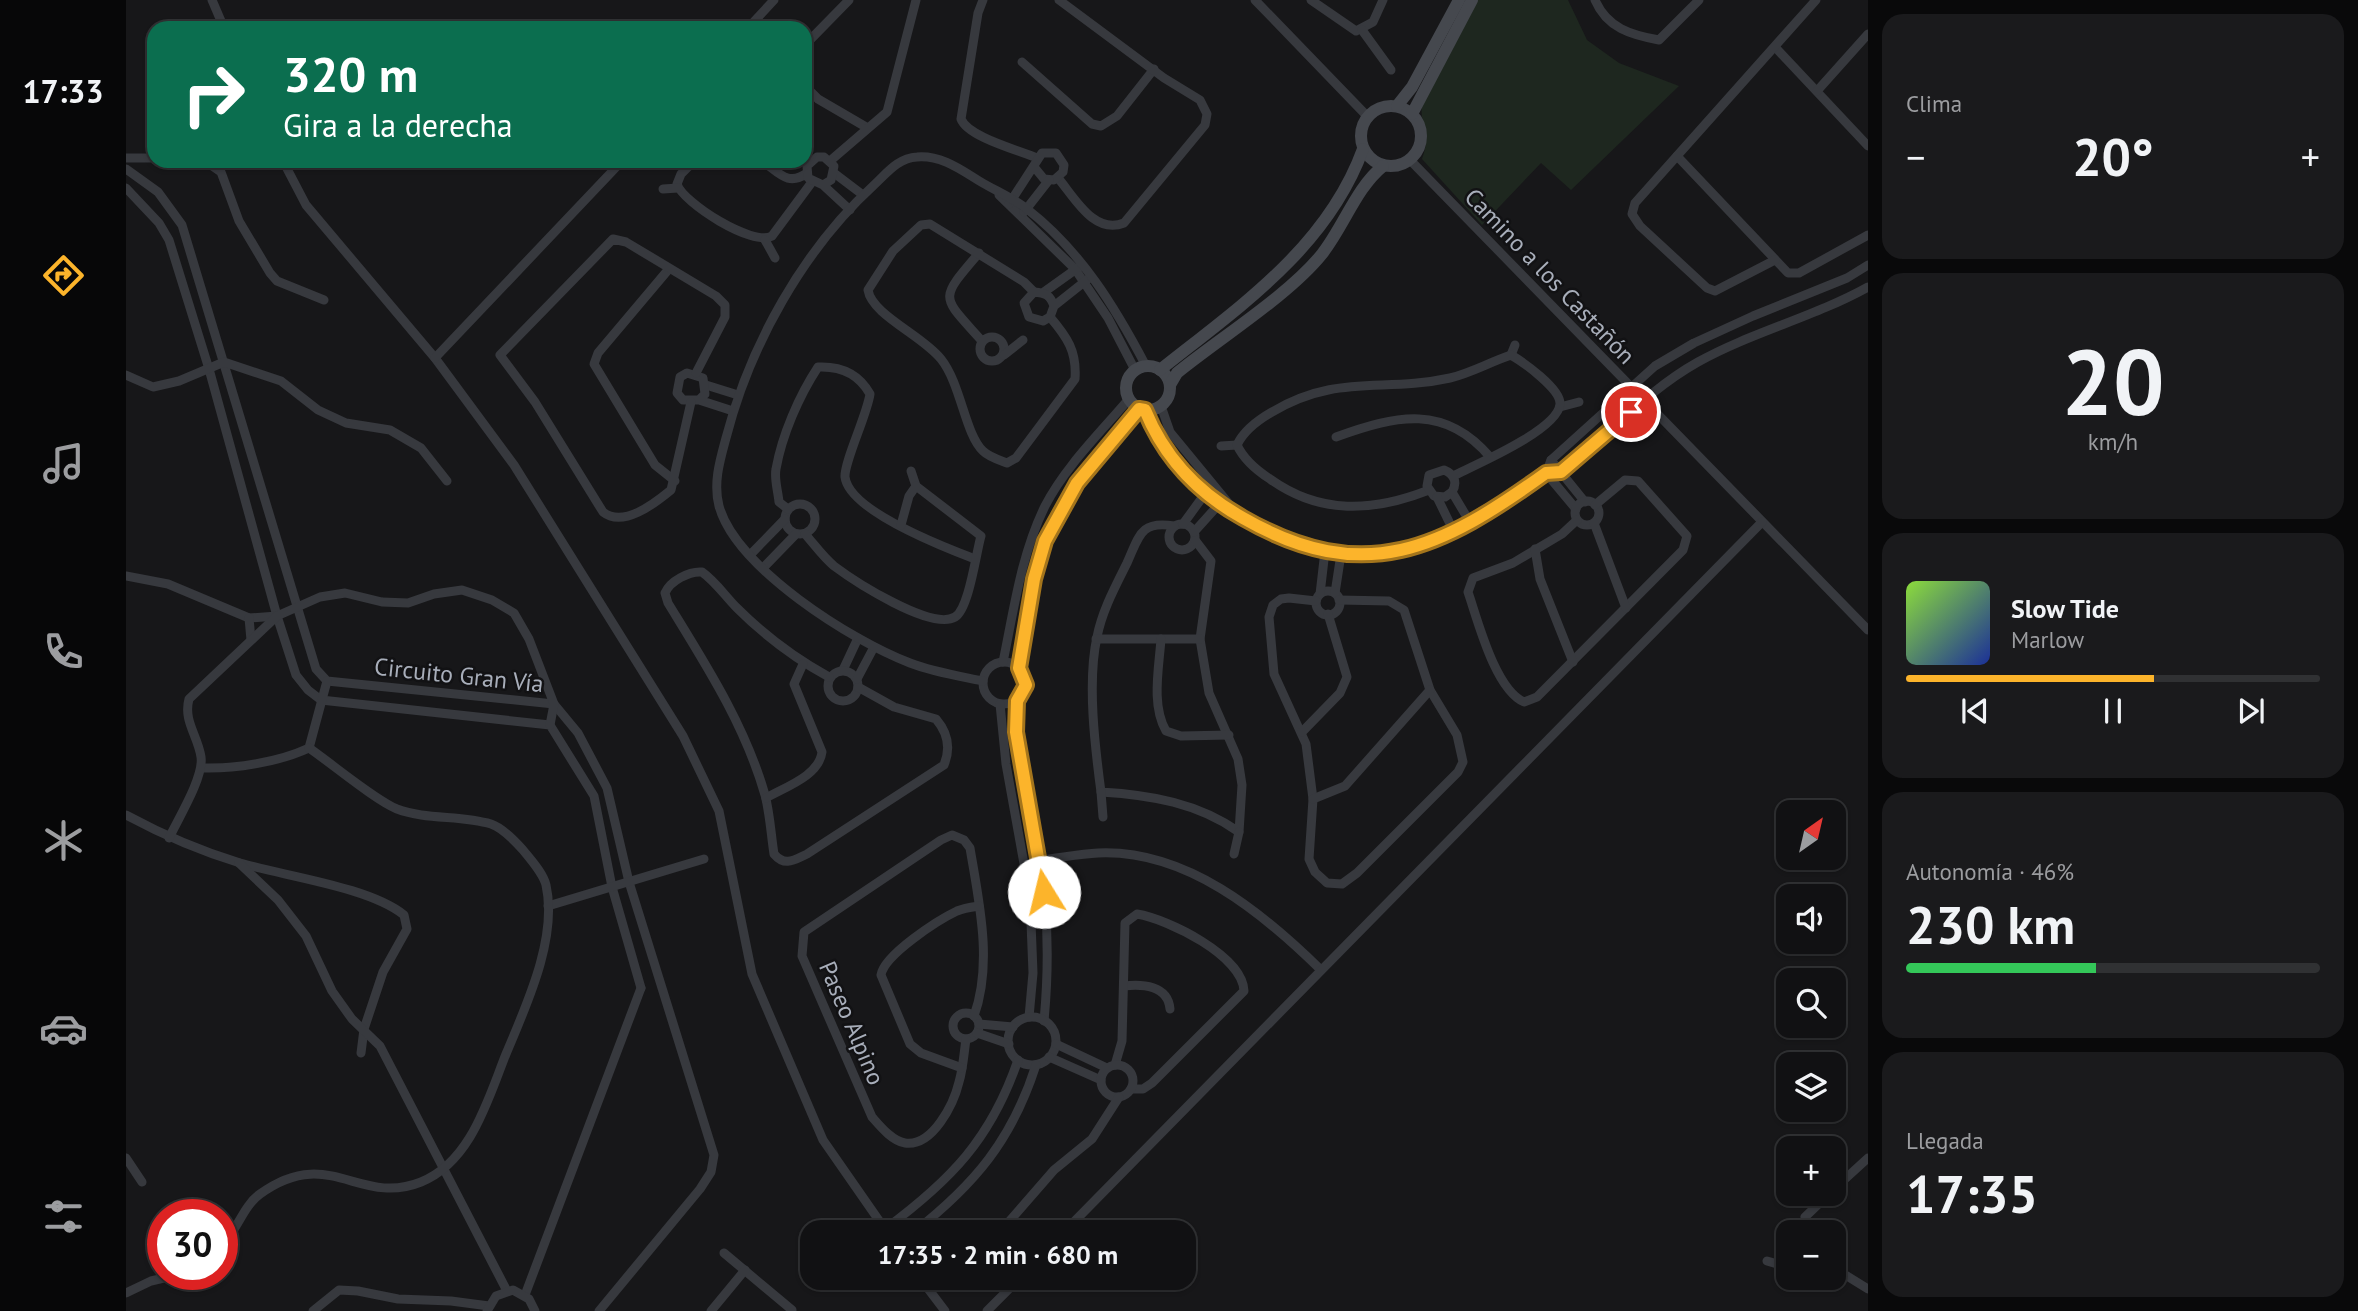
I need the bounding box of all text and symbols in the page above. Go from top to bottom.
text: 320 m [283,42,418,106]
icon: right [168,49,259,140]
text: 17:33 [22,70,104,112]
text: Clima [1906,89,1962,118]
text: Gira a la derecha [283,104,513,146]
text: 20° [2072,123,2154,190]
text: − [1906,132,1925,181]
text: + [2301,132,2320,181]
street label: Camino a los Castañón [1458,182,1642,370]
icon: directions [39,251,88,300]
text: 20 [2061,322,2165,440]
pin [1601,382,1661,442]
icon: arrive [1612,393,1650,431]
text: km/h [2088,427,2138,456]
icon: music [39,439,88,488]
text: Slow Tide [2011,592,2119,625]
text: Marlow [2011,625,2084,654]
icon: phone [39,627,88,676]
street label: Circuito Gran Vía [373,651,545,699]
icon: previous [1956,692,1994,730]
icon: pause [2094,692,2132,730]
icon: next [2232,692,2270,730]
north arrow [1776,800,1846,870]
map controls [1776,800,1846,1290]
icon: climate [39,816,88,865]
position arrow [1007,855,1081,929]
text: Autonomía · 46% [1906,857,2074,886]
button: sound [1776,884,1846,954]
text: 230 km [1906,891,2075,958]
street label: Paseo Alpino [812,956,892,1090]
button: search [1776,968,1846,1038]
icon: car [39,1004,88,1053]
button: layers [1776,1052,1846,1122]
text: Llegada [1906,1126,1984,1155]
button: + [1776,1136,1846,1206]
text: 17:35 [1906,1160,2038,1227]
icon: filters [39,1192,88,1241]
speed limit sign: 30 [147,1199,238,1290]
button: − [1776,1220,1846,1290]
text: 17:35 · 2 min · 680 m [878,1238,1118,1271]

